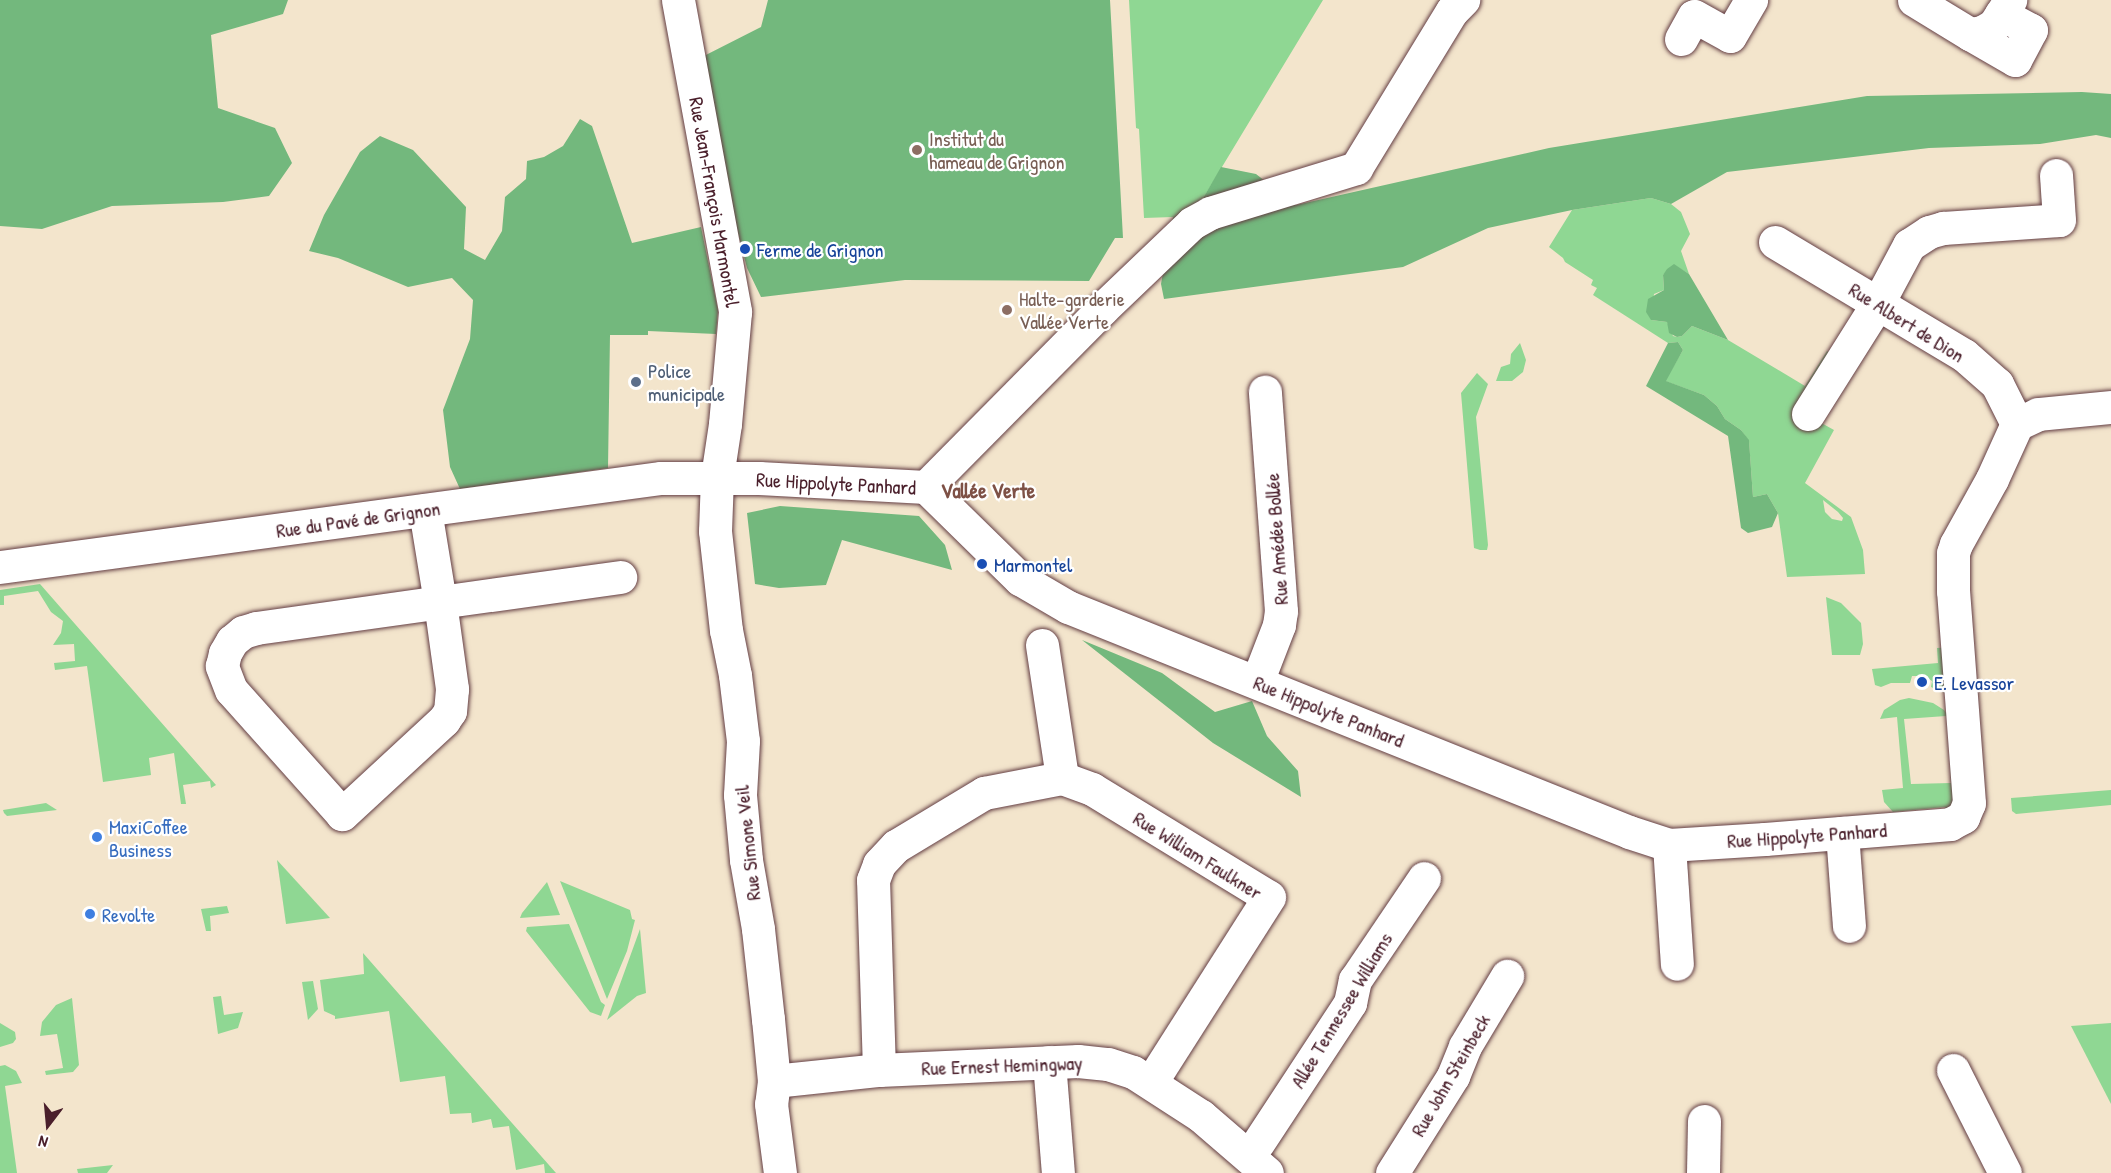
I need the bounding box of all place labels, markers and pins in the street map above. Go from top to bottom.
place label: Institut du hameau de Grignon [929,126,1064,173]
marker: Institut du hameau de Grignon [910,143,924,157]
place label: Ferme de Grignon [757,237,883,261]
marker: Ferme de Grignon [738,242,752,256]
place label: Halte-garderie Vallée Verte [1019,286,1125,333]
marker: Halte-garderie Vallée Verte [1000,303,1014,317]
place label: Police municipale [648,358,725,405]
marker: Police municipale [629,375,643,389]
place label: Marmontel [994,552,1072,576]
marker: Marmontel [975,557,989,571]
place label: E. Levassor [1934,670,2014,694]
marker: E. Levassor [1915,675,1929,689]
place label: MaxiCoffee Business [109,814,188,861]
marker: MaxiCoffee Business [90,830,104,844]
place label: Revolte [102,902,155,926]
marker: Revolte [83,907,97,921]

